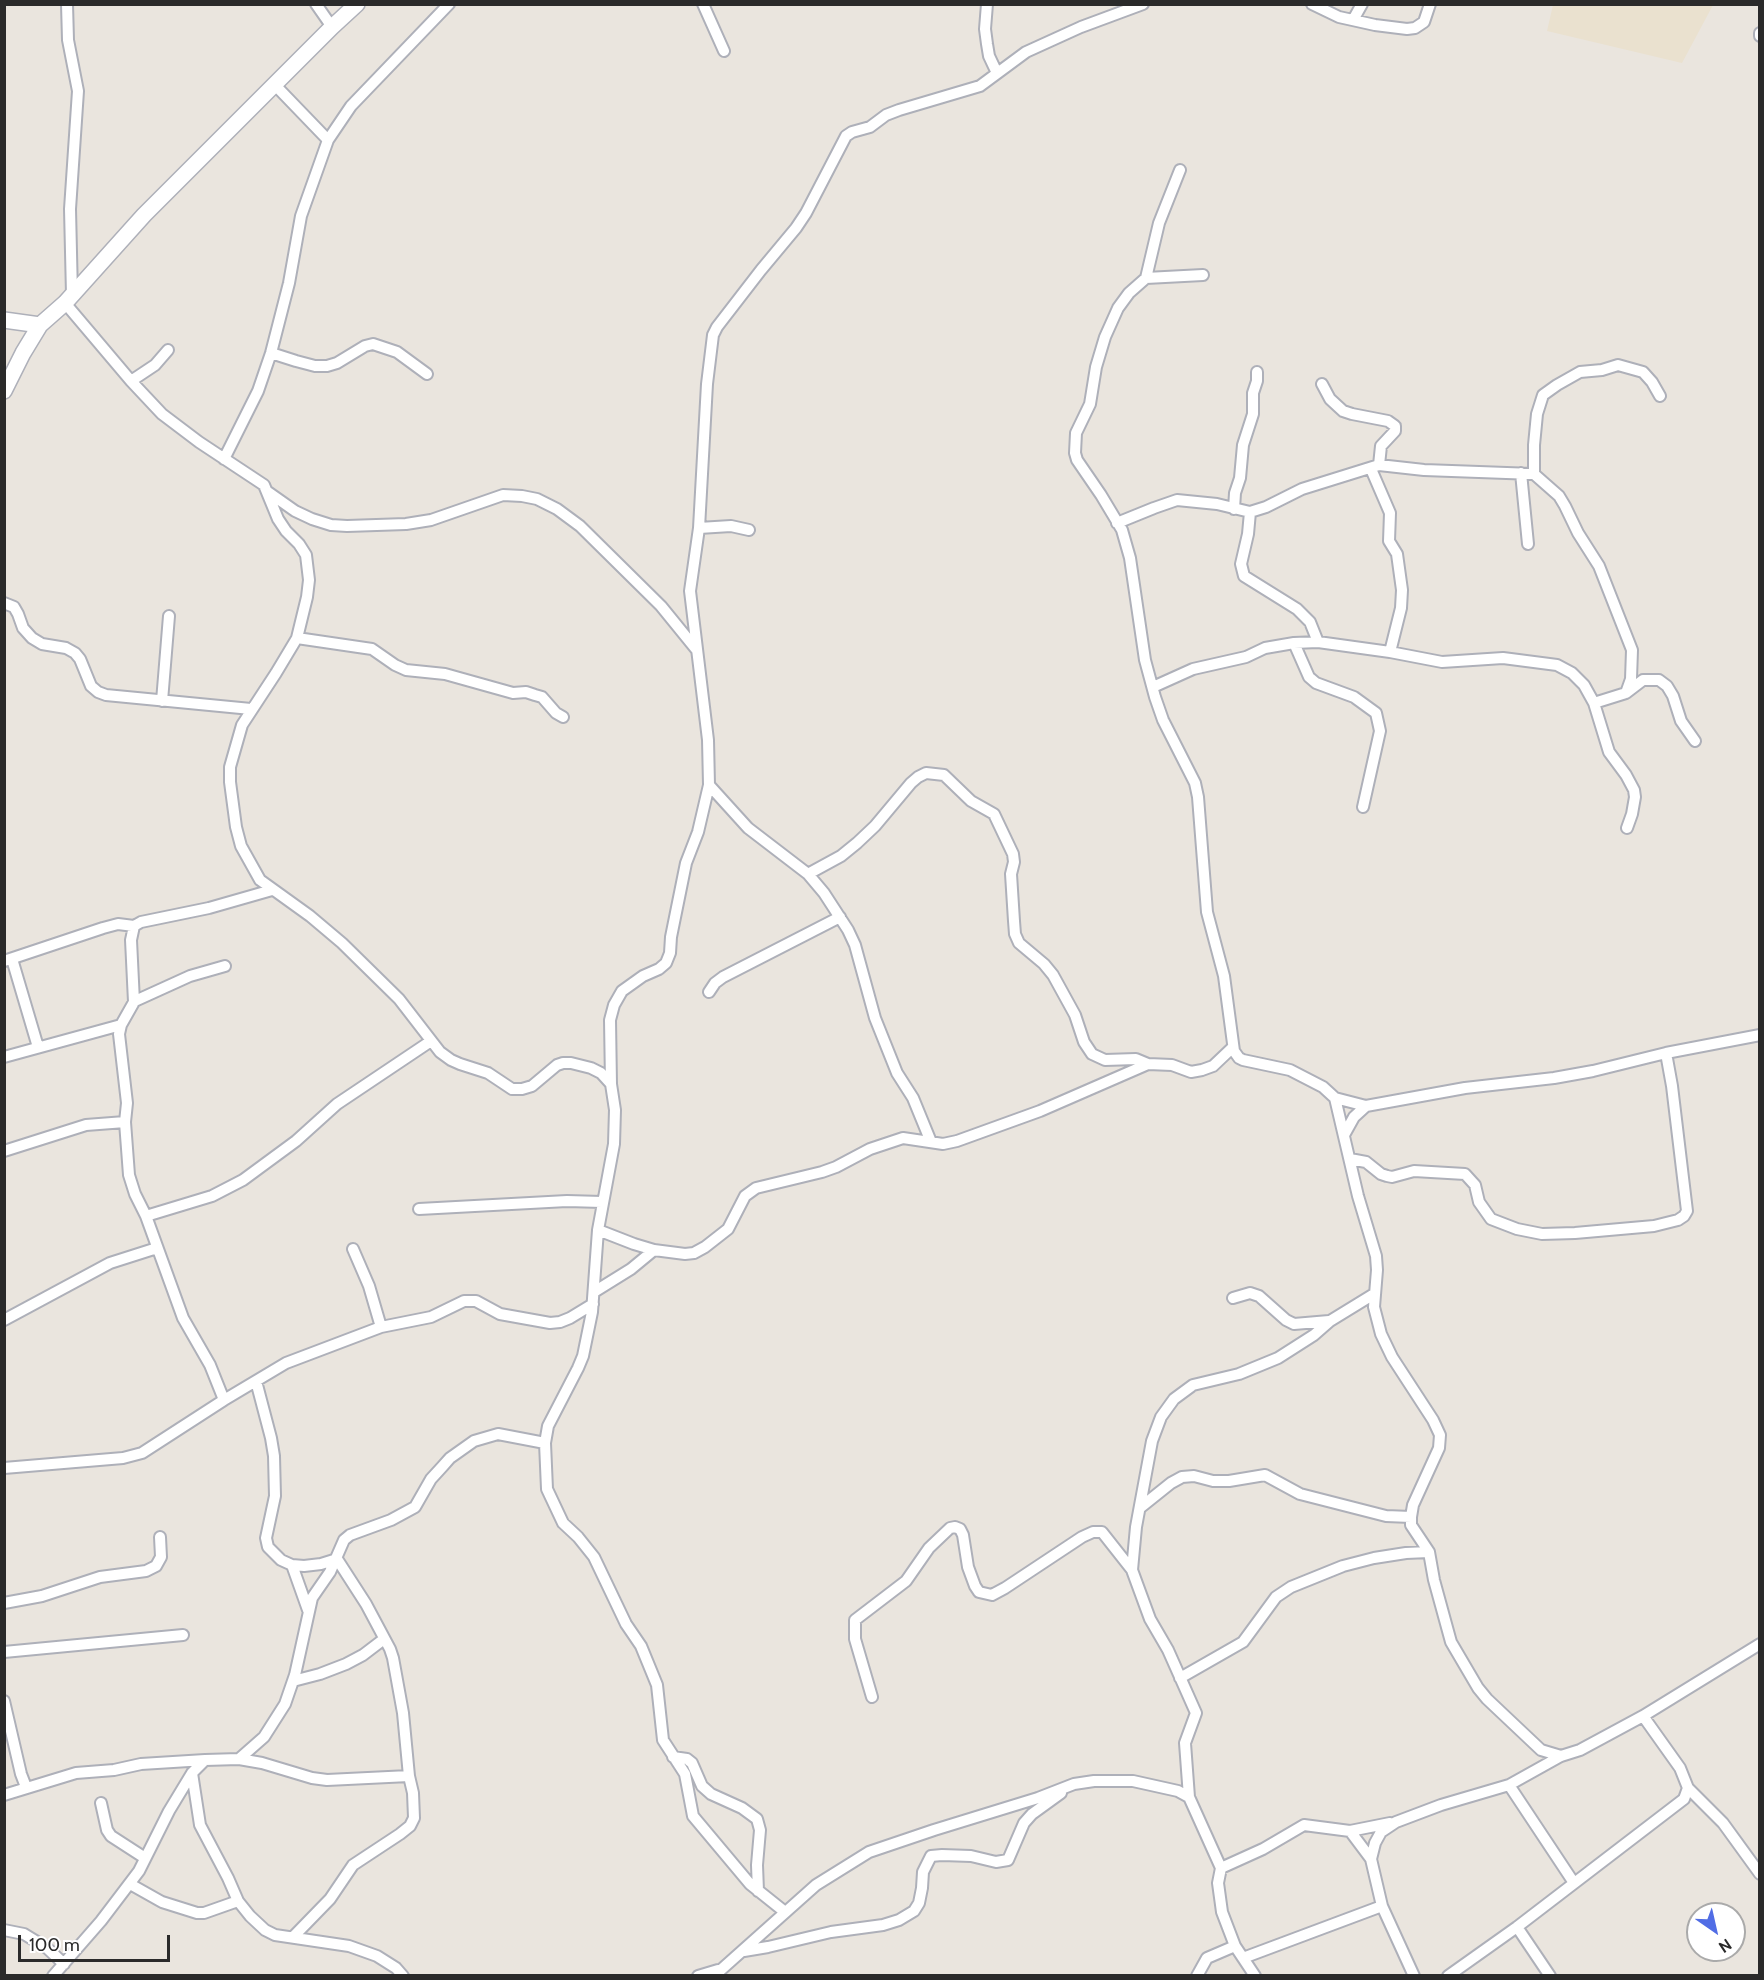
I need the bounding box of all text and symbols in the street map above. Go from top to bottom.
north arrow [1686,1902,1746,1962]
scale bar [21,1923,172,1961]
text: 100 m [29,1934,80,1956]
text: N [1715,1935,1735,1957]

